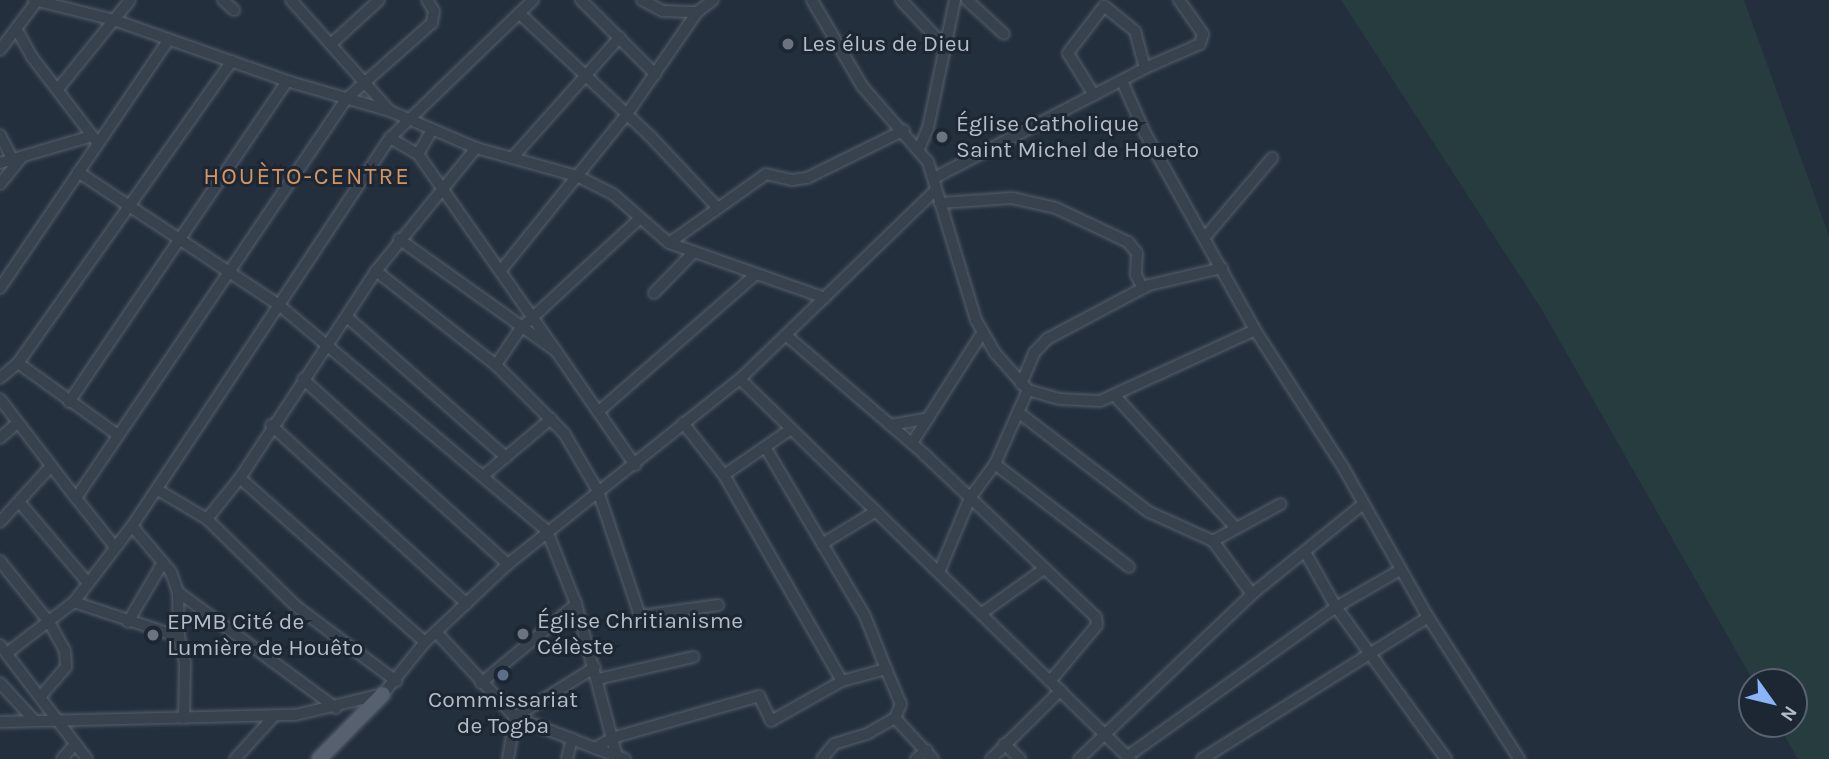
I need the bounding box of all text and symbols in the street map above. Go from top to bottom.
place label: Les élus de Dieu [802,30,971,58]
marker: Les élus de Dieu [780,36,796,52]
place label: Église Catholique Saint Michel de Houeto [956,110,1199,164]
marker: Église Catholique Saint Michel de Houeto [934,129,950,145]
district label: HOUÈTO-CENTRE [205,163,409,191]
place label: Église Chritianisme Célèste [537,607,743,661]
place label: EPMB Cité de Lumière de Houêto [167,608,363,662]
marker: Église Chritianisme Célèste [515,626,531,642]
marker: EPMB Cité de Lumière de Houêto [145,627,161,643]
marker: Commissariat de Togba [495,667,511,683]
north arrow [1738,668,1808,738]
place label: Commissariat de Togba [428,686,578,740]
text: N [1776,702,1802,725]

